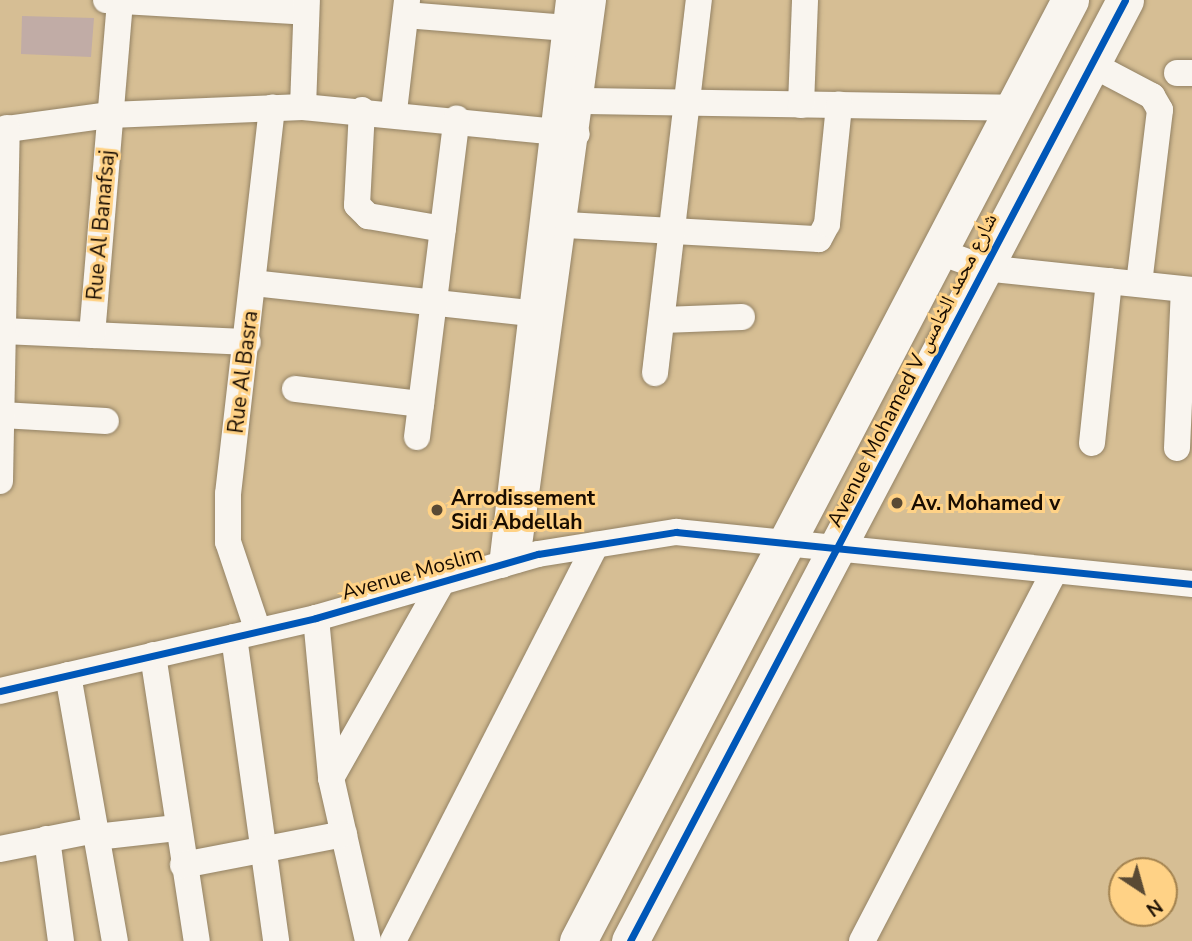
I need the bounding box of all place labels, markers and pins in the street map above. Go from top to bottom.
place label: Arrodissement Sidi Abdellah [451,485,595,535]
place label: Av. Mohamed v [911,490,1060,516]
marker: Av. Mohamed v [889,495,905,511]
marker: Arrodissement Sidi Abdellah [429,502,445,518]

